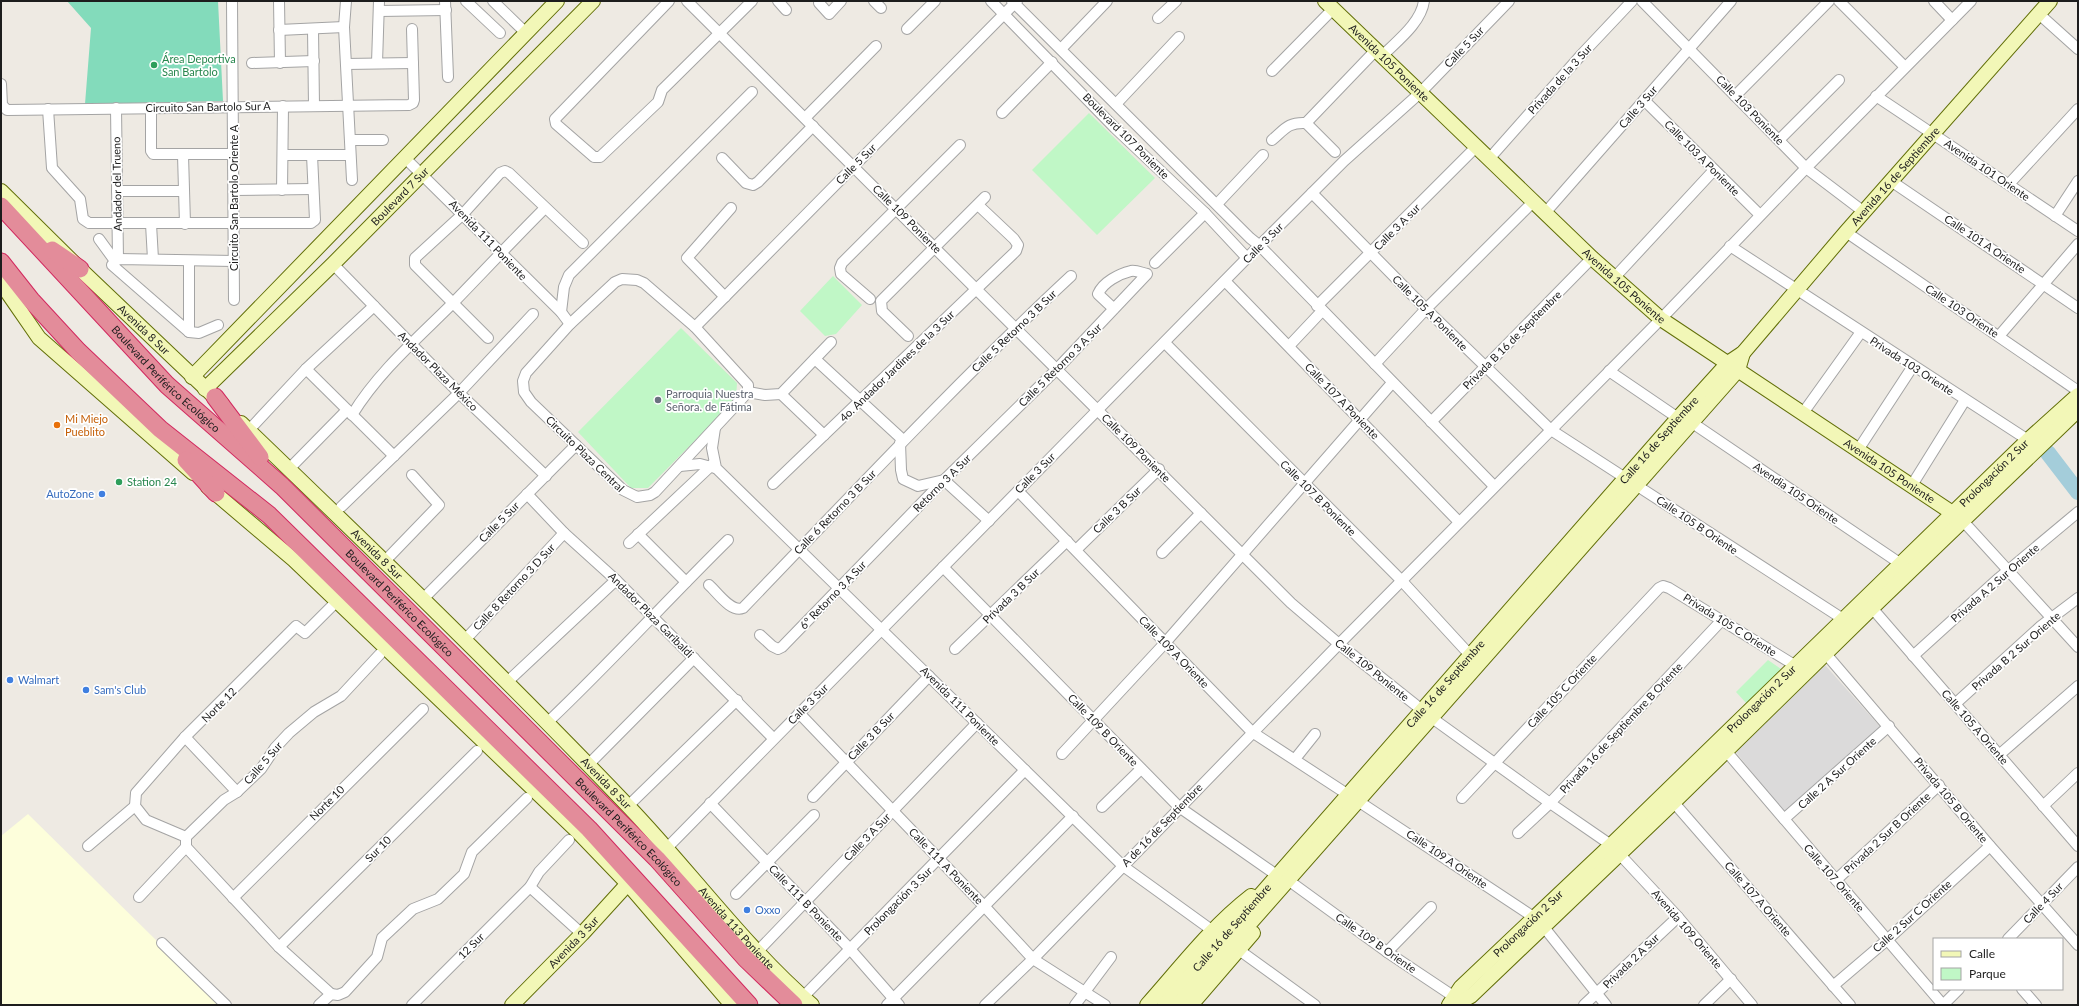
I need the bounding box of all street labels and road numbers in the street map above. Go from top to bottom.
street label: Avenida 105 Poniente [1347,21,1433,104]
street label: Calle 5 Sur [1441,23,1486,70]
street label: Privada de la 3 Sur [1525,41,1594,116]
street label: Calle 103 Poniente [1714,72,1787,147]
street label: Calle 3 Sur [1616,83,1660,130]
street label: Boulevard 107 Poniente [1081,90,1172,182]
street label: Circuito San Bartolo Sur A [145,99,271,114]
street label: Calle 103 A Poniente [1662,117,1743,198]
street label: Circuito San Bartolo Oriente A [227,124,240,271]
street label: Avenida 16 de Septiembre [1848,124,1942,228]
street label: Andador del Trueno [109,136,124,232]
street label: Avenida 101 Oriente [1942,136,2033,203]
street label: Calle 5 Sur [833,141,879,187]
street label: Boulevard 7 Sur [368,164,431,228]
street label: Calle 109 Poniente [870,182,944,256]
street label: Avenida 111 Poniente [447,197,530,283]
street label: Calle 3 A sur [1371,201,1423,253]
street label: Calle 101 A Oriente [1942,212,2028,276]
street label: Calle 3 Sur [1240,220,1286,266]
street label: Avenida 105 Poniente [1580,245,1668,326]
street label: Calle 105 A Poniente [1390,272,1471,353]
street label: Calle 103 Oriente [1923,281,2002,340]
street label: Calle 5 Retorno 3 B Sur [969,287,1059,374]
street label: Privada B 16 de Septiembre [1460,288,1564,392]
street label: Avenida 8 Sur [115,302,173,357]
street label: 4o. Andador Jardines de la 3 Sur [837,307,957,424]
street label: Calle 5 Retorno 3 A Sur [1015,320,1104,409]
street label: Boulevard Periférico Ecológico [109,323,223,435]
street label: Andador Plaza México [396,328,481,413]
street label: Privada 103 Oriente [1868,334,1957,398]
street label: Calle 107 A Poniente [1303,360,1382,442]
street label: Calle 16 de Septiembre [1616,393,1701,486]
street label: Calle 109 Poniente [1099,411,1173,485]
street label: Circuito Plaza Central [544,413,627,494]
street label: Avenida 105 Poniente [1842,436,1938,506]
street label: Prolongación 2 Sur [1956,436,2031,509]
street label: Calle 3 Sur [1012,450,1058,496]
street label: Retorno 3 A Sur [910,451,973,514]
street label: Calle 107 B Poniente [1278,457,1359,538]
street label: Avendia 105 Oriente [1751,459,1842,526]
street label: Calle 6 Retorno 3 B Sur [791,467,878,557]
street label: Calle 3 B Sur [1090,484,1143,536]
street label: Calle 105 B Oriente [1654,493,1741,557]
street label: Calle 5 Sur [476,499,522,545]
street label: Avenida 8 Sur [349,526,406,582]
street label: Calle 8 Retorno 3 D Sur [470,541,557,633]
street label: Privada A 2 Sur Oriente [1948,541,2042,625]
street label: Boulevard Periférico Ecológico [343,546,457,659]
street label: 6º Retorno 3 A Sur [797,558,869,632]
street label: Privada 3 B Sur [980,565,1042,626]
street label: Andador Plaza Garibaldi [606,569,697,660]
street label: Privada 105 C Oriente [1681,591,1780,659]
street label: Privada B 2 Sur Oriente [1969,608,2063,693]
street label: Calle 109 A Oriente [1137,613,1212,690]
street label: Calle 109 Poniente [1333,636,1412,704]
street label: Calle 16 de Septiembre [1403,637,1487,730]
street label: Calle 105 C Oriente [1524,651,1599,730]
street label: Privada 16 de Septiembre B Oriente [1557,660,1685,796]
street label: Prolongación 2 Sur [1724,662,1798,735]
street label: Avenida 111 Poniente [918,663,1003,748]
street label: Calle 3 Sur [785,681,831,727]
street label: Norte 12 [199,685,239,725]
street label: Calle 105 A Oriente [1939,687,2012,767]
street label: Calle 109 B Oriente [1066,691,1141,769]
street label: Calle 3 B Sur [845,709,897,762]
street label: Calle 2 A Sur Oriente [1795,734,1879,811]
street label: Calle 5 Sur [241,739,285,786]
street label: Avenida 8 Sur [579,754,634,811]
street label: Privada 105 B Oriente [1912,754,1991,845]
street label: Boulevard Periférico Ecológico [573,775,685,889]
street label: A de 16 de Septiembre [1119,780,1205,869]
street label: Norte 10 [307,782,347,823]
street label: Privada 2 Sur B Oriente [1841,789,1933,876]
street label: Calle 3 A Sur [841,810,893,863]
street label: Calle 111 A Poniente [907,825,986,907]
street label: Calle 109 A Oriente [1404,827,1490,891]
street label: Sur 10 [362,833,394,864]
street label: Calle 107 Oriente [1801,841,1867,914]
street label: Calle 107 A Oriente [1722,859,1795,939]
street label: Calle 111 B Poniente [766,862,846,944]
street label: Prolongación 3 Sur [861,864,934,937]
street label: Calle 2 Sur C Oriente [1870,877,1954,954]
street label: Calle 4 Sur [2020,879,2065,926]
street label: Calle 16 de Septiembre [1190,880,1274,974]
street label: Avenida 113 Poniente [697,884,778,972]
street label: Prolongación 2 Sur [1490,887,1565,959]
street label: Avenida 109 Oriente [1650,887,1725,971]
street label: Calle 109 B Oriente [1333,910,1419,975]
street label: Avenida 3 Sur [545,913,601,970]
street label: 12 Sur [455,930,486,961]
street label: Privada 2 A Sur [1600,930,1662,991]

